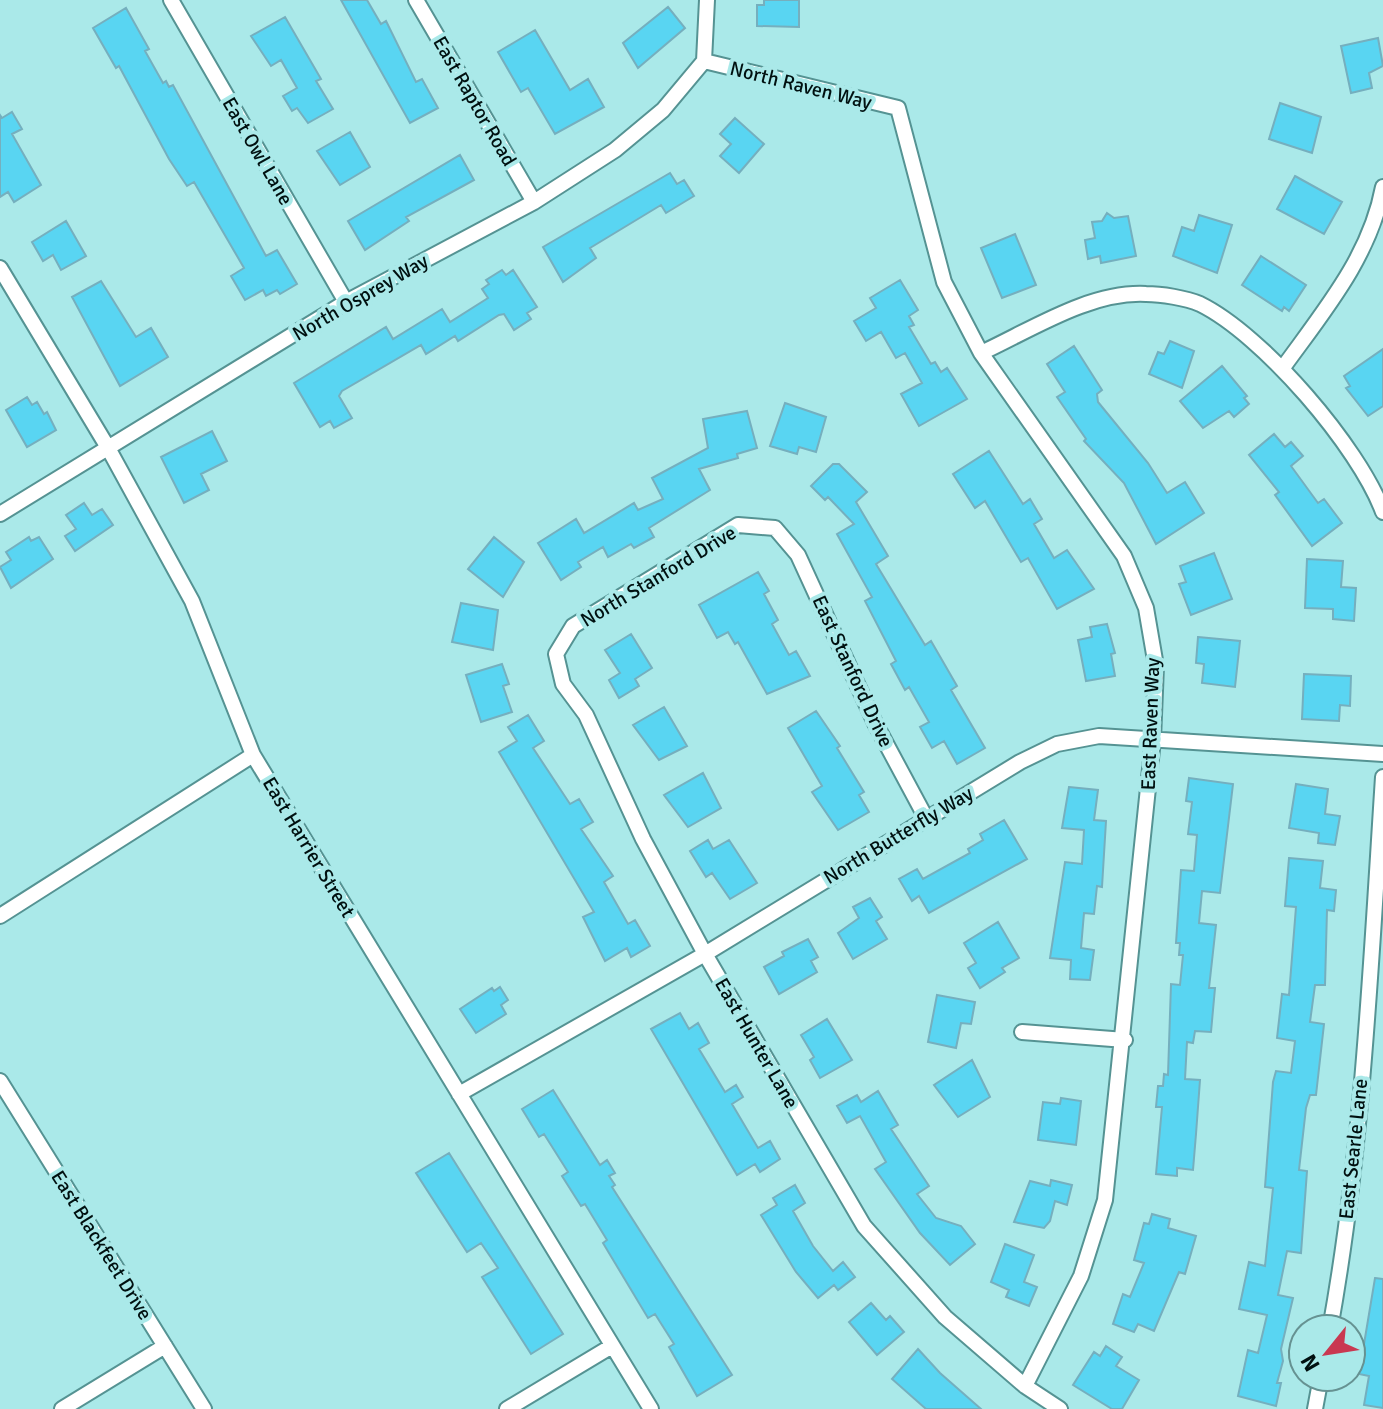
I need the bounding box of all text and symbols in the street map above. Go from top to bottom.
street label: East Raptor Road [427,32,522,171]
street label: North Raven Way [727,56,875,115]
street label: East Owl Lane [217,93,299,210]
street label: North Osprey Way [288,248,433,346]
street label: North Stanford Drive [576,520,741,633]
street label: East Stanford Drive [806,591,899,751]
street label: East Raven Way [1136,657,1165,791]
street label: East Harrier Street [257,772,360,922]
street label: North Butterfly Way [819,781,978,890]
street label: East Hunter Lane [709,973,804,1113]
street label: East Searle Lane [1334,1077,1373,1221]
street label: East Blackfeet Drive [45,1166,158,1325]
north arrow [1287,1313,1367,1393]
text: N [1295,1349,1326,1376]

